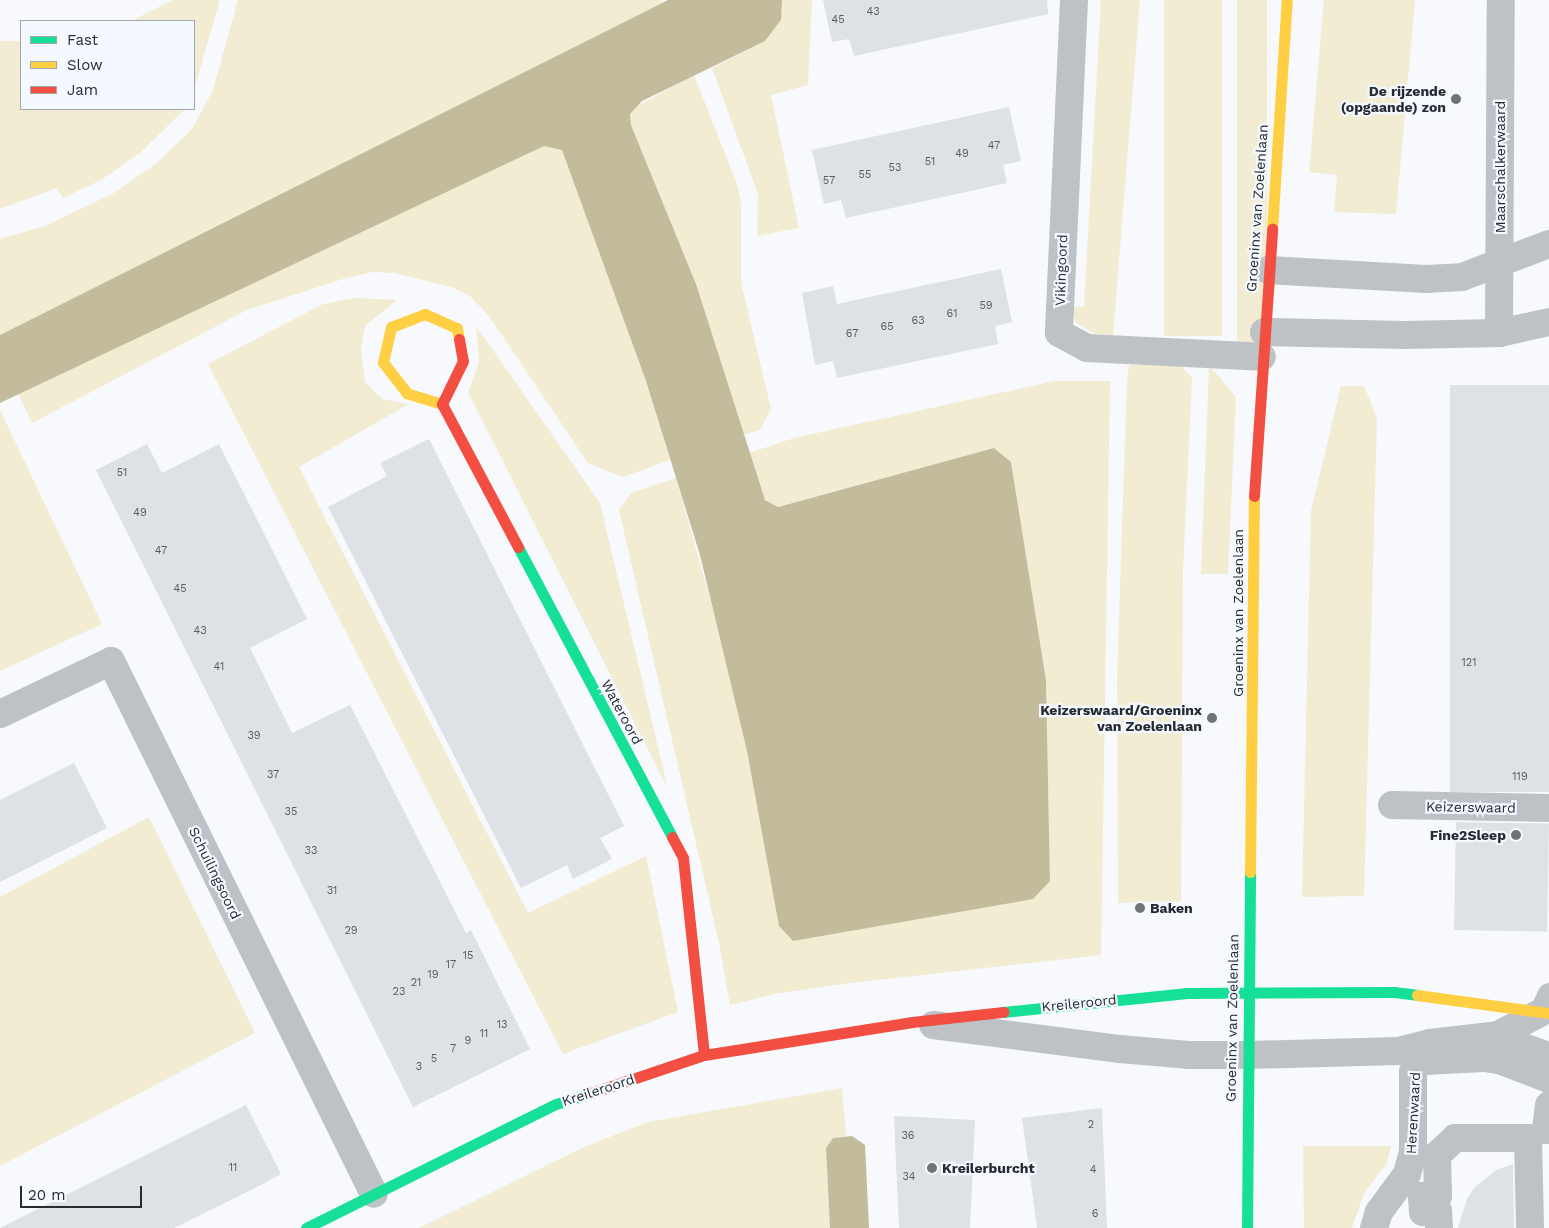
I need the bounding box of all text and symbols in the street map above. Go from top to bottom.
house number: 43 [866,5,880,19]
house number: 45 [831,13,845,27]
legend [20,20,195,110]
text: Fast [67,31,98,49]
text: Slow [67,56,103,74]
text: Jam [67,81,98,99]
place label: De rijzende (opgaande) zon [1341,83,1446,115]
marker: De rijzende (opgaande) zon [1450,93,1462,105]
street label: Maarschalkerwaard [1492,101,1508,233]
street label: Groeninx van Zoelenlaan [1243,123,1271,293]
house number: 47 [988,139,1000,153]
house number: 49 [955,147,969,161]
house number: 51 [925,155,935,169]
house number: 53 [889,161,901,175]
house number: 55 [859,168,871,182]
house number: 57 [823,174,835,188]
street label: Vikingoord [1051,234,1071,306]
house number: 59 [979,299,993,313]
house number: 61 [947,307,957,321]
house number: 63 [911,314,925,328]
house number: 65 [880,320,894,334]
house number: 67 [846,327,858,341]
house number: 51 [117,466,127,480]
house number: 49 [133,506,147,520]
street label: Groeninx van Zoelenlaan [1230,529,1246,697]
house number: 47 [155,544,167,558]
house number: 45 [173,582,187,596]
house number: 43 [193,624,207,638]
house number: 121 [1462,656,1476,670]
house number: 41 [214,660,224,674]
street label: Wateroord [598,677,646,747]
place label: Keizerswaard/Groeninx van Zoelenlaan [1040,702,1202,734]
marker: Keizerswaard/Groeninx van Zoelenlaan [1206,712,1218,724]
house number: 39 [247,729,261,743]
house number: 37 [267,768,279,782]
house number: 119 [1512,770,1528,784]
street label: Keizerswaard [1426,798,1516,816]
house number: 35 [285,805,297,819]
street label: Schuilingsoord [185,824,245,922]
place label: Fine2Sleep [1430,827,1506,843]
marker: Fine2Sleep [1510,829,1522,841]
house number: 33 [305,844,317,858]
house number: 31 [327,884,337,898]
place label: Baken [1150,900,1193,916]
marker: Baken [1134,902,1146,914]
house number: 29 [344,924,358,938]
street label: Groeninx van Zoelenlaan [1222,934,1242,1102]
house number: 15 [463,949,473,963]
house number: 17 [446,958,456,972]
house number: 19 [427,968,439,982]
house number: 21 [411,976,421,990]
house number: 23 [393,985,405,999]
street label: Kreileroord [1041,991,1117,1015]
house number: 13 [497,1018,507,1032]
house number: 11 [480,1027,488,1041]
house number: 9 [465,1034,471,1048]
house number: 7 [450,1042,456,1056]
house number: 5 [431,1052,437,1066]
house number: 3 [416,1060,422,1074]
street label: Kreileroord [560,1070,636,1110]
street label: Herenwaard [1402,1072,1424,1154]
house number: 2 [1088,1118,1094,1132]
house number: 36 [901,1129,915,1143]
place label: Kreilerburcht [942,1160,1035,1176]
house number: 11 [229,1161,237,1175]
marker: Kreilerburcht [926,1162,938,1174]
house number: 4 [1090,1163,1096,1177]
house number: 34 [902,1170,916,1184]
scale bar [22,1176,145,1208]
text: 20 m [28,1186,66,1204]
house number: 6 [1092,1207,1098,1221]

